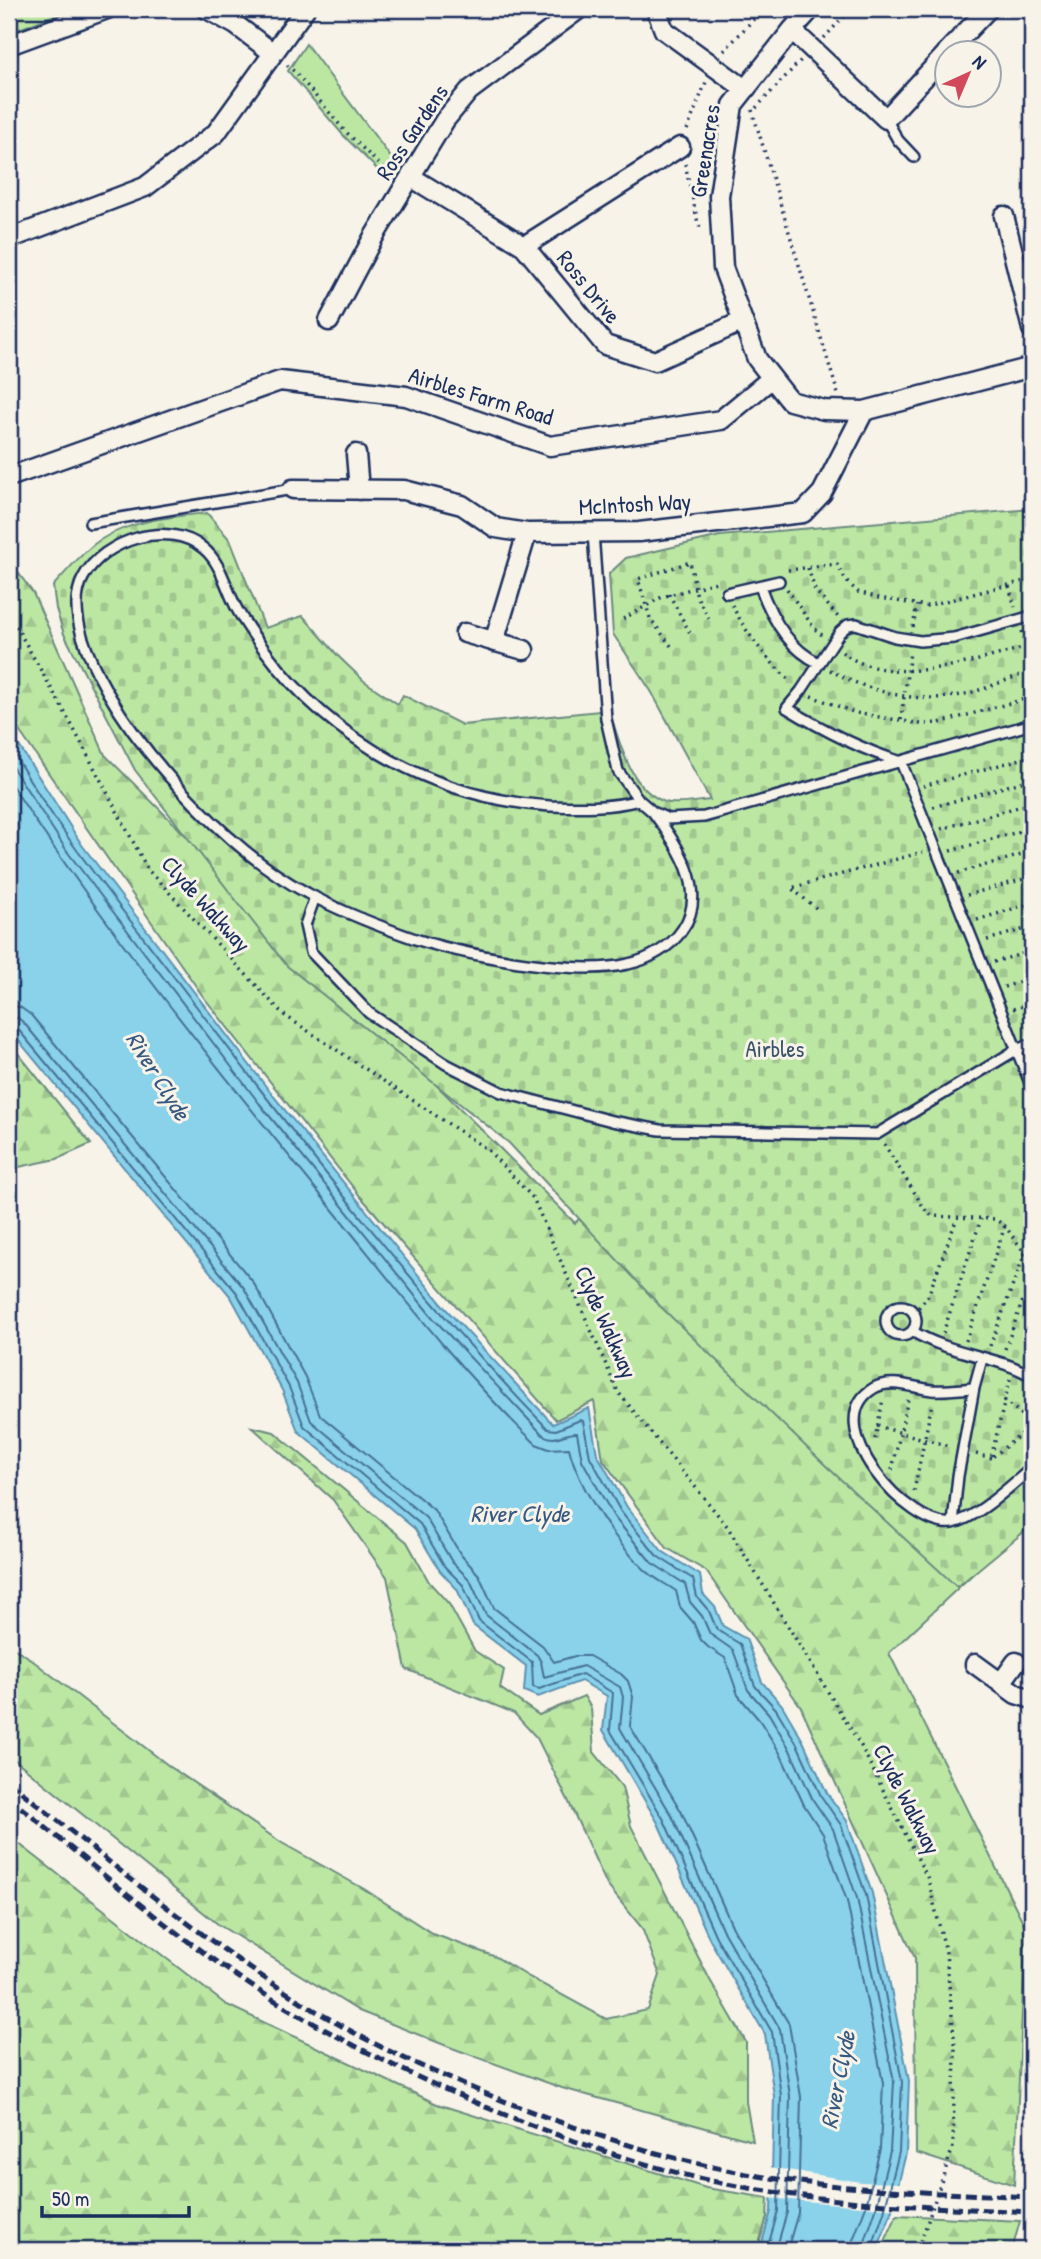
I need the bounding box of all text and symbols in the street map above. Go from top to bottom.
north arrow [932,38,1002,108]
text: N [967,49,992,75]
street label: Ross Gardens [368,78,455,186]
street label: Greenacres [682,102,727,199]
street label: Ross Drive [550,244,628,330]
street label: Airbles Farm Road [405,359,557,432]
street label: McIntosh Way [578,485,692,522]
street label: Clyde Walkway [155,849,258,959]
water label: River Clyde [118,1025,199,1128]
park label: Airbles [746,1033,805,1064]
street label: Clyde Walkway [568,1261,645,1383]
water label: River Clyde [471,1497,571,1530]
street label: Clyde Walkway [866,1738,949,1860]
water label: River Clyde [812,2027,863,2132]
scale bar [42,2175,189,2219]
text: 50 m [52,2184,89,2213]

